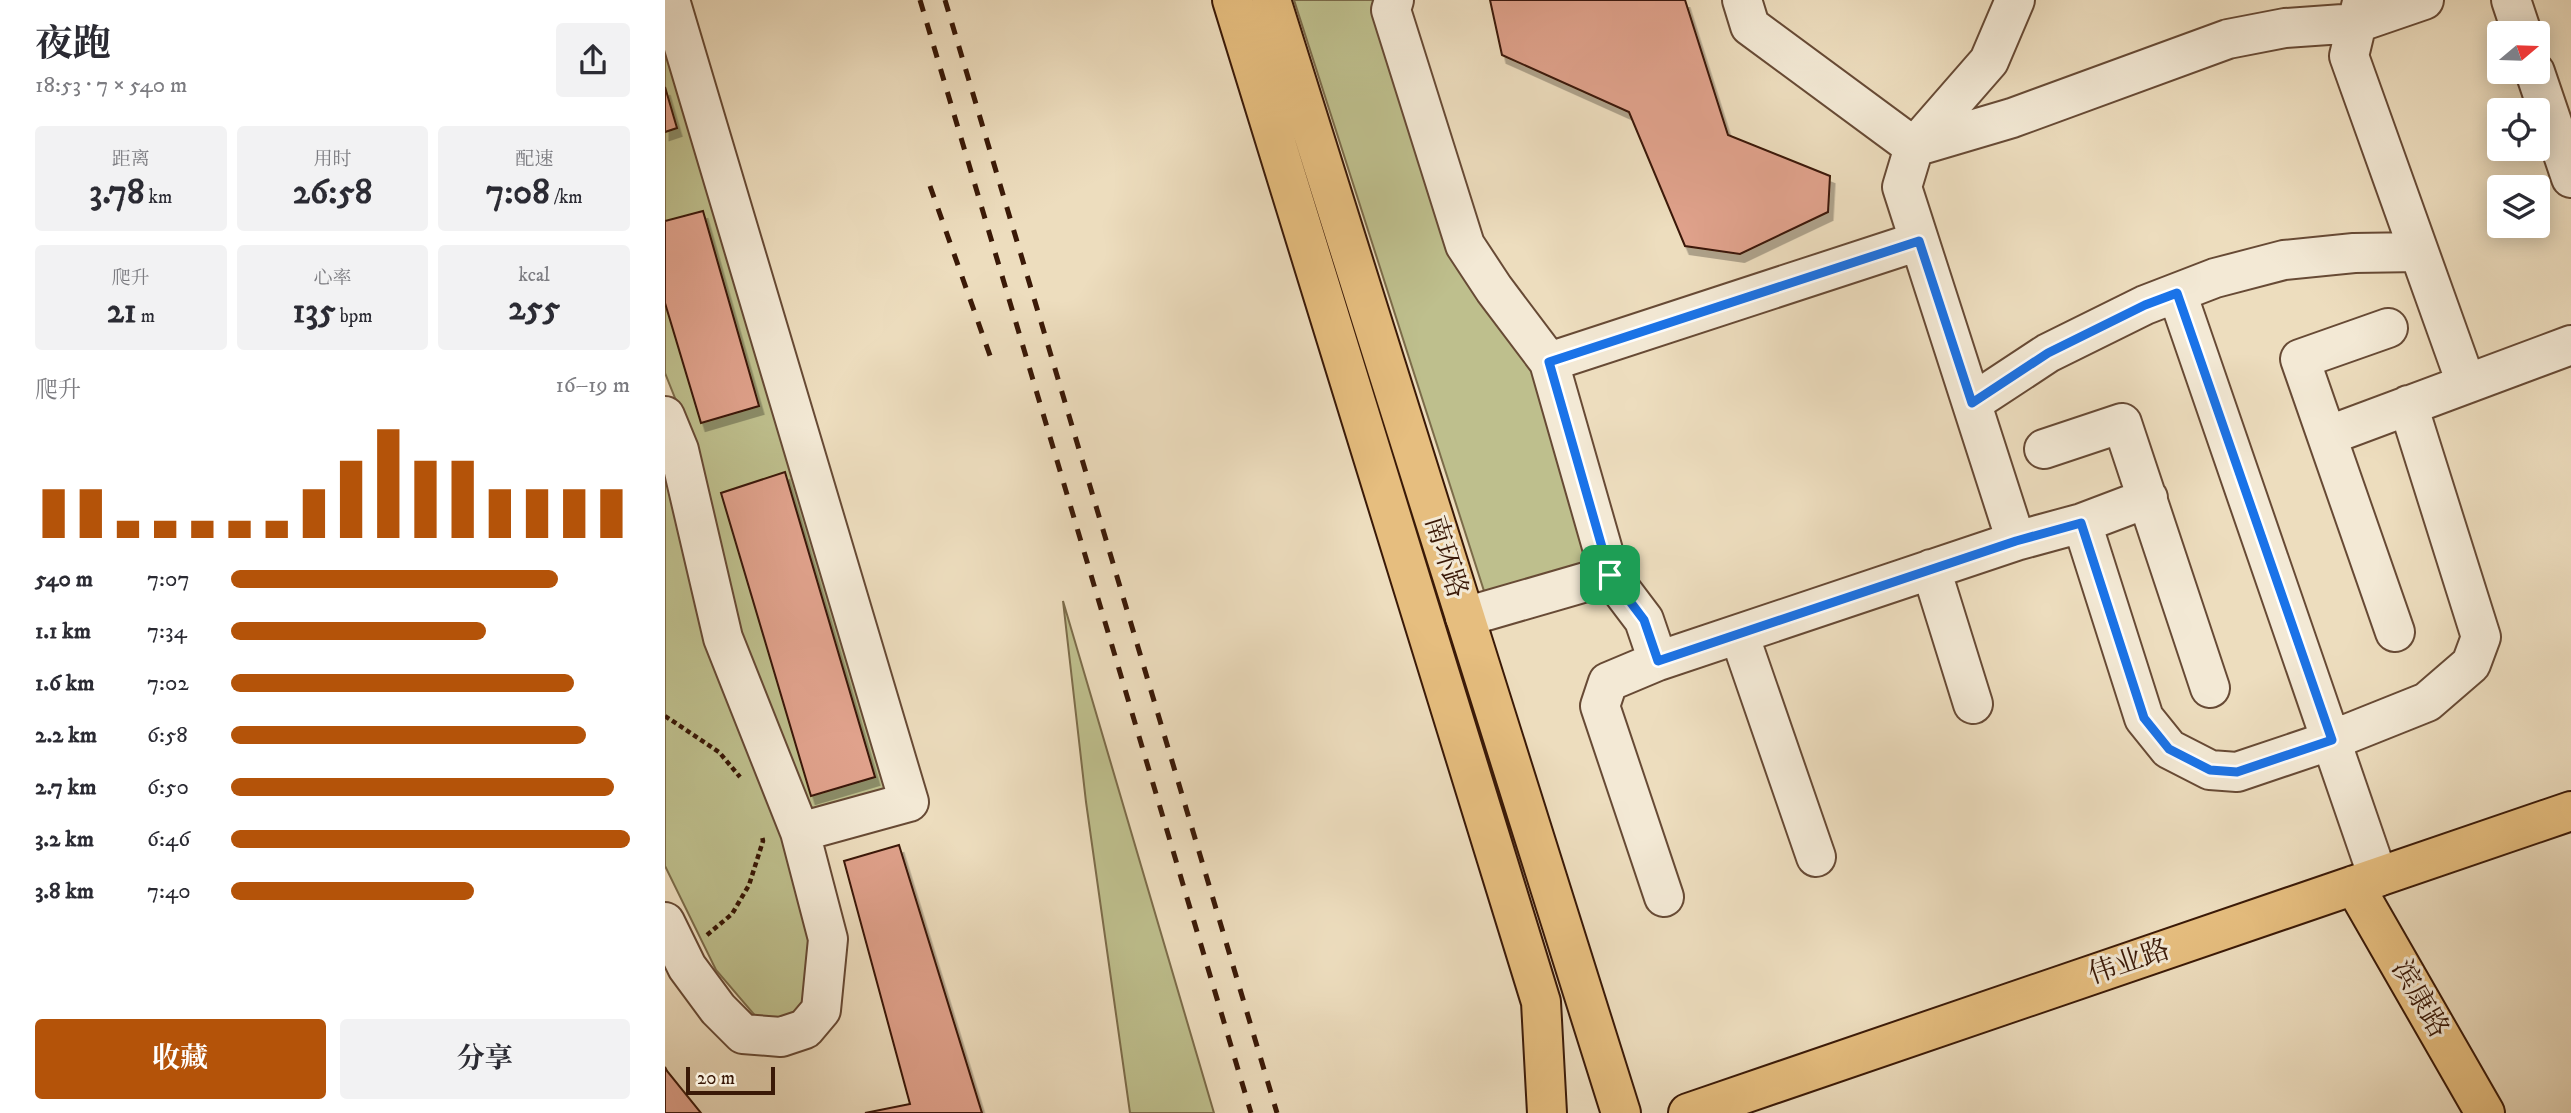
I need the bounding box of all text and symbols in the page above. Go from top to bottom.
text: 夜跑 [35,21,111,69]
north arrow [2487,21,2550,84]
map controls [2487,21,2550,238]
button: share [556,23,630,97]
text: 18:53 · 7 × 540 m [35,71,187,100]
button: locate [2487,98,2550,161]
text: 距离 [112,148,150,171]
text: 用时 [313,148,352,171]
text: 配速 [515,148,553,171]
text: 3.78 [89,171,145,215]
text: 26:58 [293,171,372,215]
text: 7:08 [486,171,550,215]
button: layers [2487,175,2550,238]
text: km [145,186,172,209]
text: /km [550,186,583,209]
text: kcal [519,264,550,287]
text: 爬升 [112,267,150,290]
text: 心率 [313,267,352,290]
text: 255 [508,287,560,331]
text: 21 [107,290,137,334]
text: 135 [292,290,336,334]
text: m [137,305,155,328]
text: bpm [336,305,373,328]
text: 16–19 m [555,371,630,400]
text: 爬升 [35,376,81,405]
street label: 南环路 [1417,512,1475,602]
pin [1580,545,1640,605]
icon: arrive [1591,556,1629,594]
text: 540 m [35,565,93,594]
text: 7:07 [147,565,190,594]
text: 1.1 km [35,617,91,646]
text: 7:34 [147,617,187,646]
text: 1.6 km [35,669,94,698]
text: 7:02 [147,669,189,698]
text: 2.2 km [35,721,97,750]
text: 6:58 [147,721,188,750]
text: 2.7 km [35,773,96,802]
text: 6:50 [147,773,189,802]
text: 3.2 km [35,825,94,854]
text: 6:46 [147,825,190,854]
text: 3.8 km [35,877,94,906]
text: 7:40 [147,877,191,906]
street label: 伟业路 [2084,932,2174,992]
street label: 滨康路 [2384,954,2456,1044]
button: 收藏 [35,1019,326,1099]
button: 分享 [340,1019,630,1099]
scale bar [686,1064,775,1096]
text: 20 m [697,1067,735,1090]

